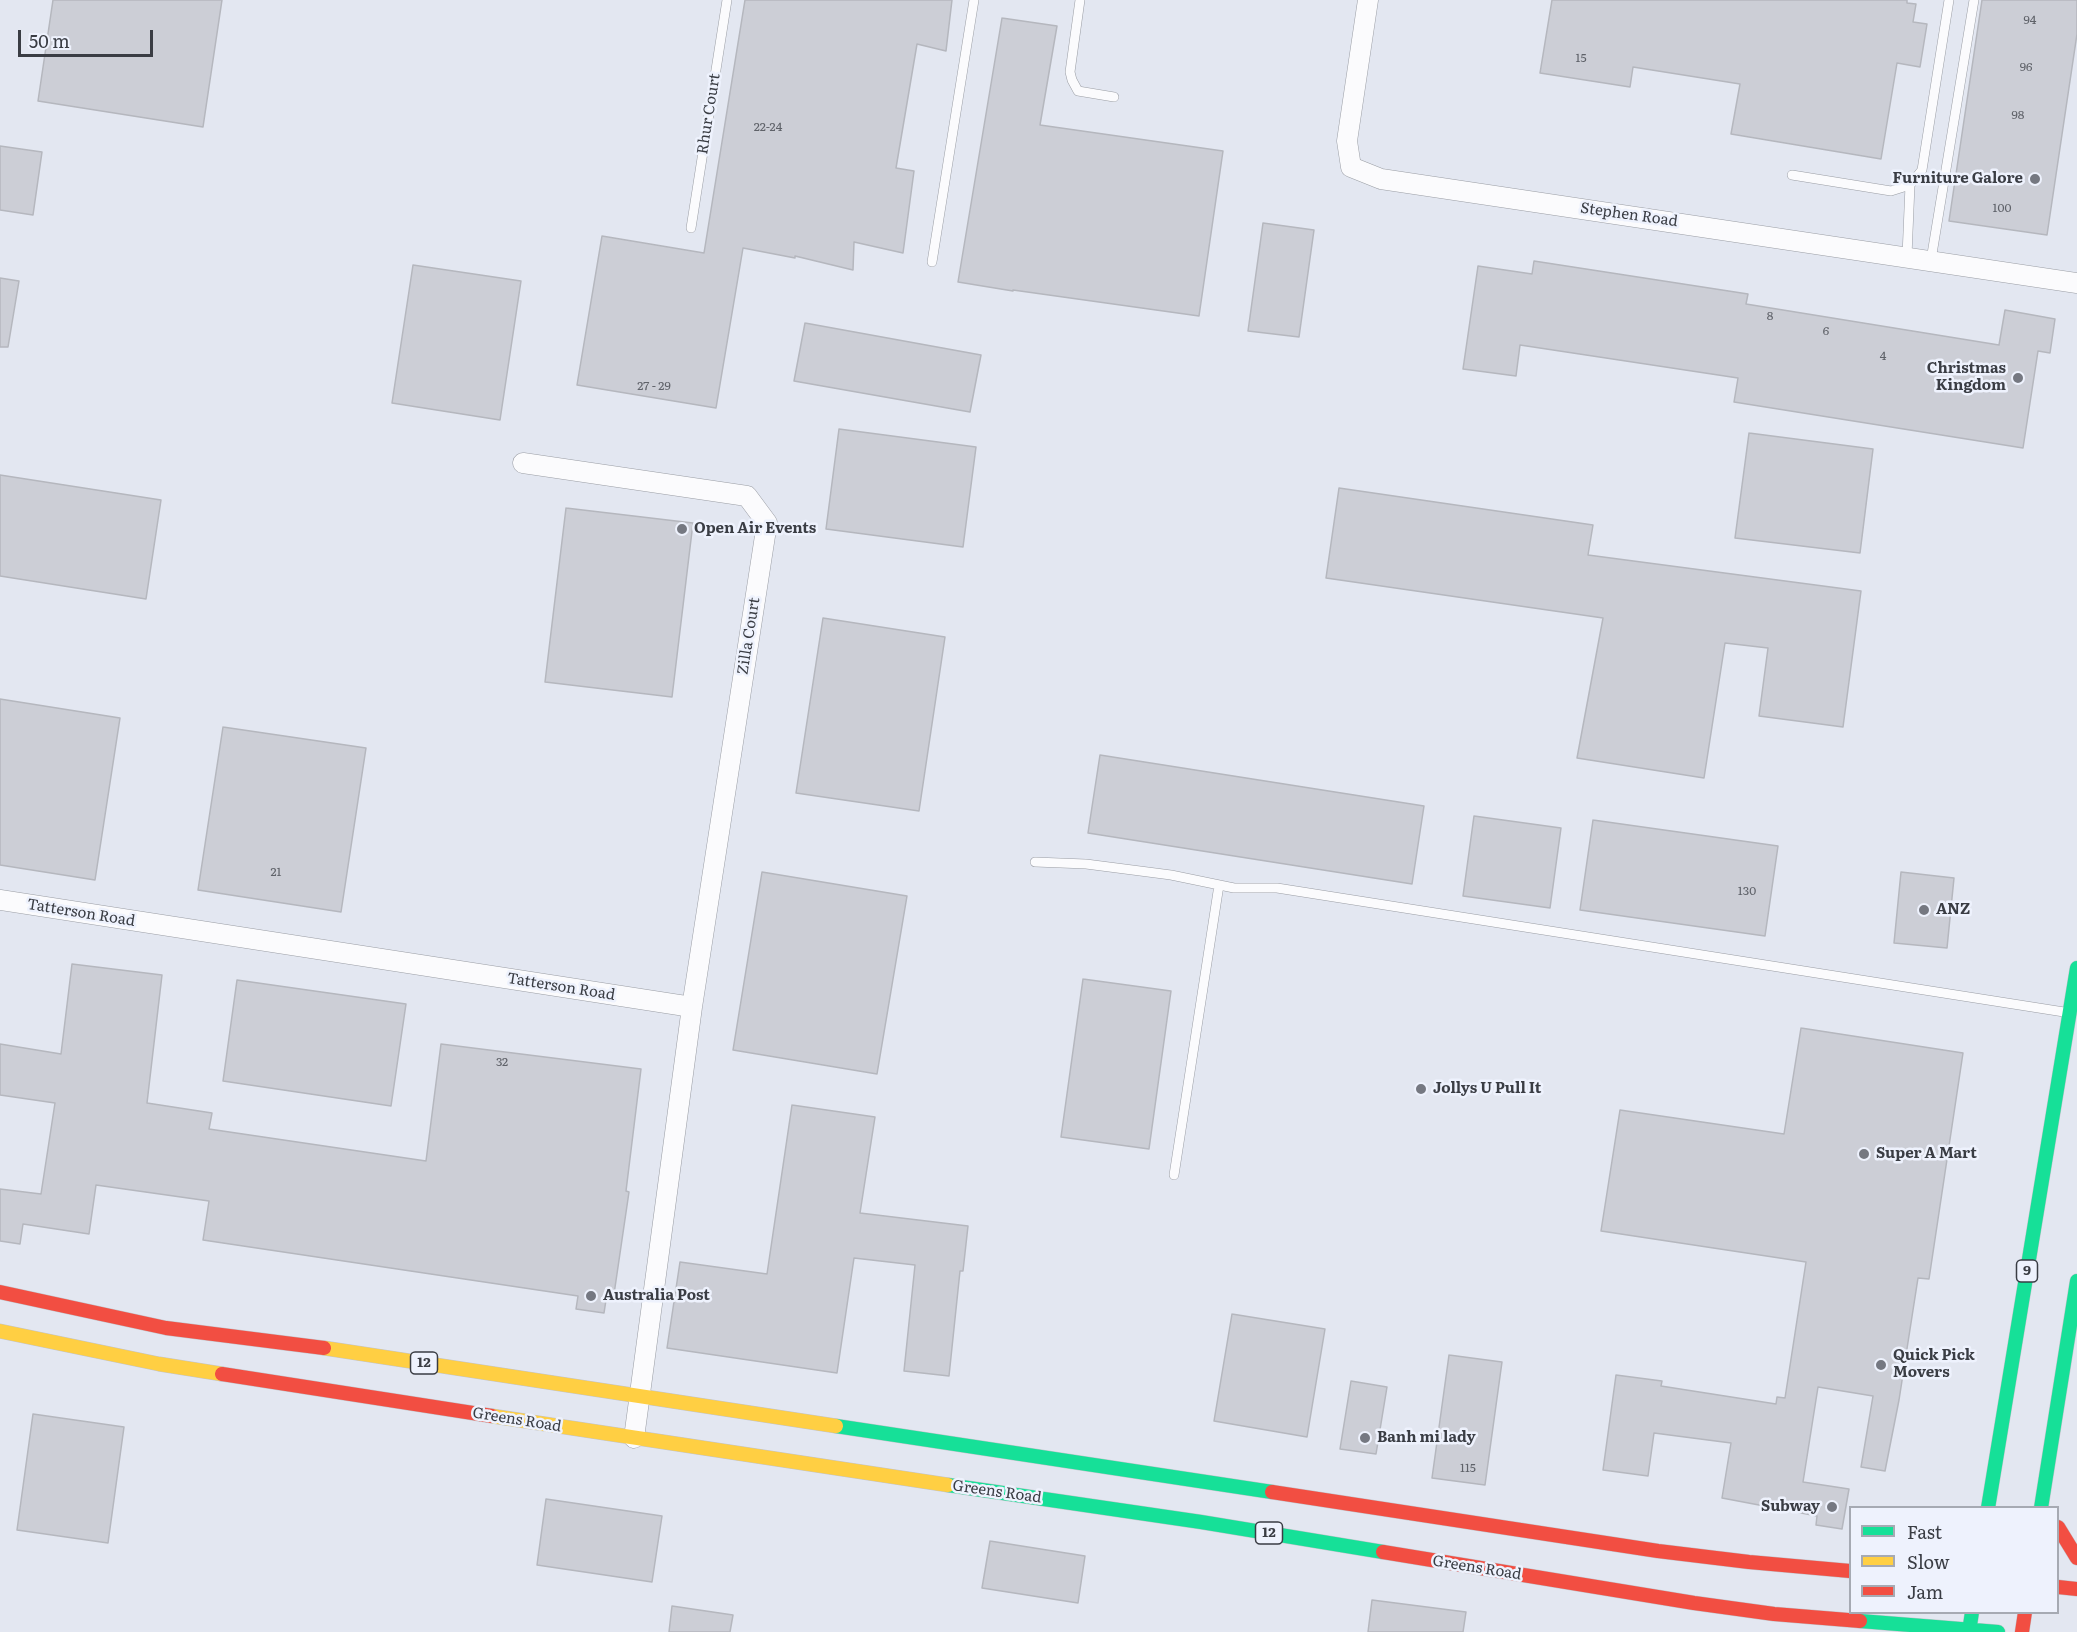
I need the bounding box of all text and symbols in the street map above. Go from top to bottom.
house number: 94 [2024,13,2036,27]
scale bar [21,18,156,56]
text: 50 m [29,27,70,54]
house number: 15 [1576,51,1586,65]
house number: 96 [2020,60,2032,74]
street label: Rhur Court [694,72,724,156]
house number: 98 [2012,108,2024,122]
house number: 22-24 [754,120,782,134]
place label: Furniture Galore [1893,170,2023,188]
marker: Furniture Galore [2028,172,2042,186]
street label: Stephen Road [1579,199,1679,231]
house number: 100 [1993,201,2011,215]
house number: 8 [1767,309,1773,323]
house number: 6 [1823,324,1829,338]
house number: 4 [1880,349,1886,363]
place label: Christmas Kingdom [1927,360,2006,395]
marker: Christmas Kingdom [2011,371,2025,385]
house number: 27 - 29 [637,379,671,393]
place label: Open Air Events [694,520,816,538]
marker: Open Air Events [675,522,689,536]
street label: Zilla Court [734,596,764,676]
house number: 21 [271,865,281,879]
house number: 130 [1738,884,1756,898]
street label: Tatterson Road [26,896,136,930]
place label: ANZ [1936,901,1970,919]
marker: ANZ [1917,903,1931,917]
street label: Tatterson Road [506,970,616,1004]
house number: 32 [496,1055,508,1069]
place label: Jollys U Pull It [1433,1080,1541,1098]
marker: Jollys U Pull It [1414,1082,1428,1096]
place label: Super A Mart [1876,1145,1977,1163]
marker: Super A Mart [1857,1147,1871,1161]
road number: 9 [2016,1260,2038,1282]
place label: Australia Post [603,1287,710,1305]
marker: Australia Post [584,1289,598,1303]
place label: Quick Pick Movers [1893,1347,1975,1382]
road number: 12 [410,1352,438,1374]
marker: Quick Pick Movers [1874,1358,1888,1372]
street label: Greens Road [471,1404,563,1436]
place label: Banh mi lady [1377,1429,1476,1447]
marker: Banh mi lady [1358,1431,1372,1445]
house number: 115 [1460,1461,1476,1475]
street label: Greens Road [951,1477,1043,1507]
place label: Subway [1761,1498,1820,1516]
marker: Subway [1825,1500,1839,1514]
legend [1849,1506,2059,1614]
text: Fast [1907,1518,1942,1545]
road number: 12 [1256,1522,1282,1544]
text: Slow [1907,1548,1949,1575]
street label: Greens Road [1431,1552,1523,1584]
text: Jam [1907,1578,1943,1605]

